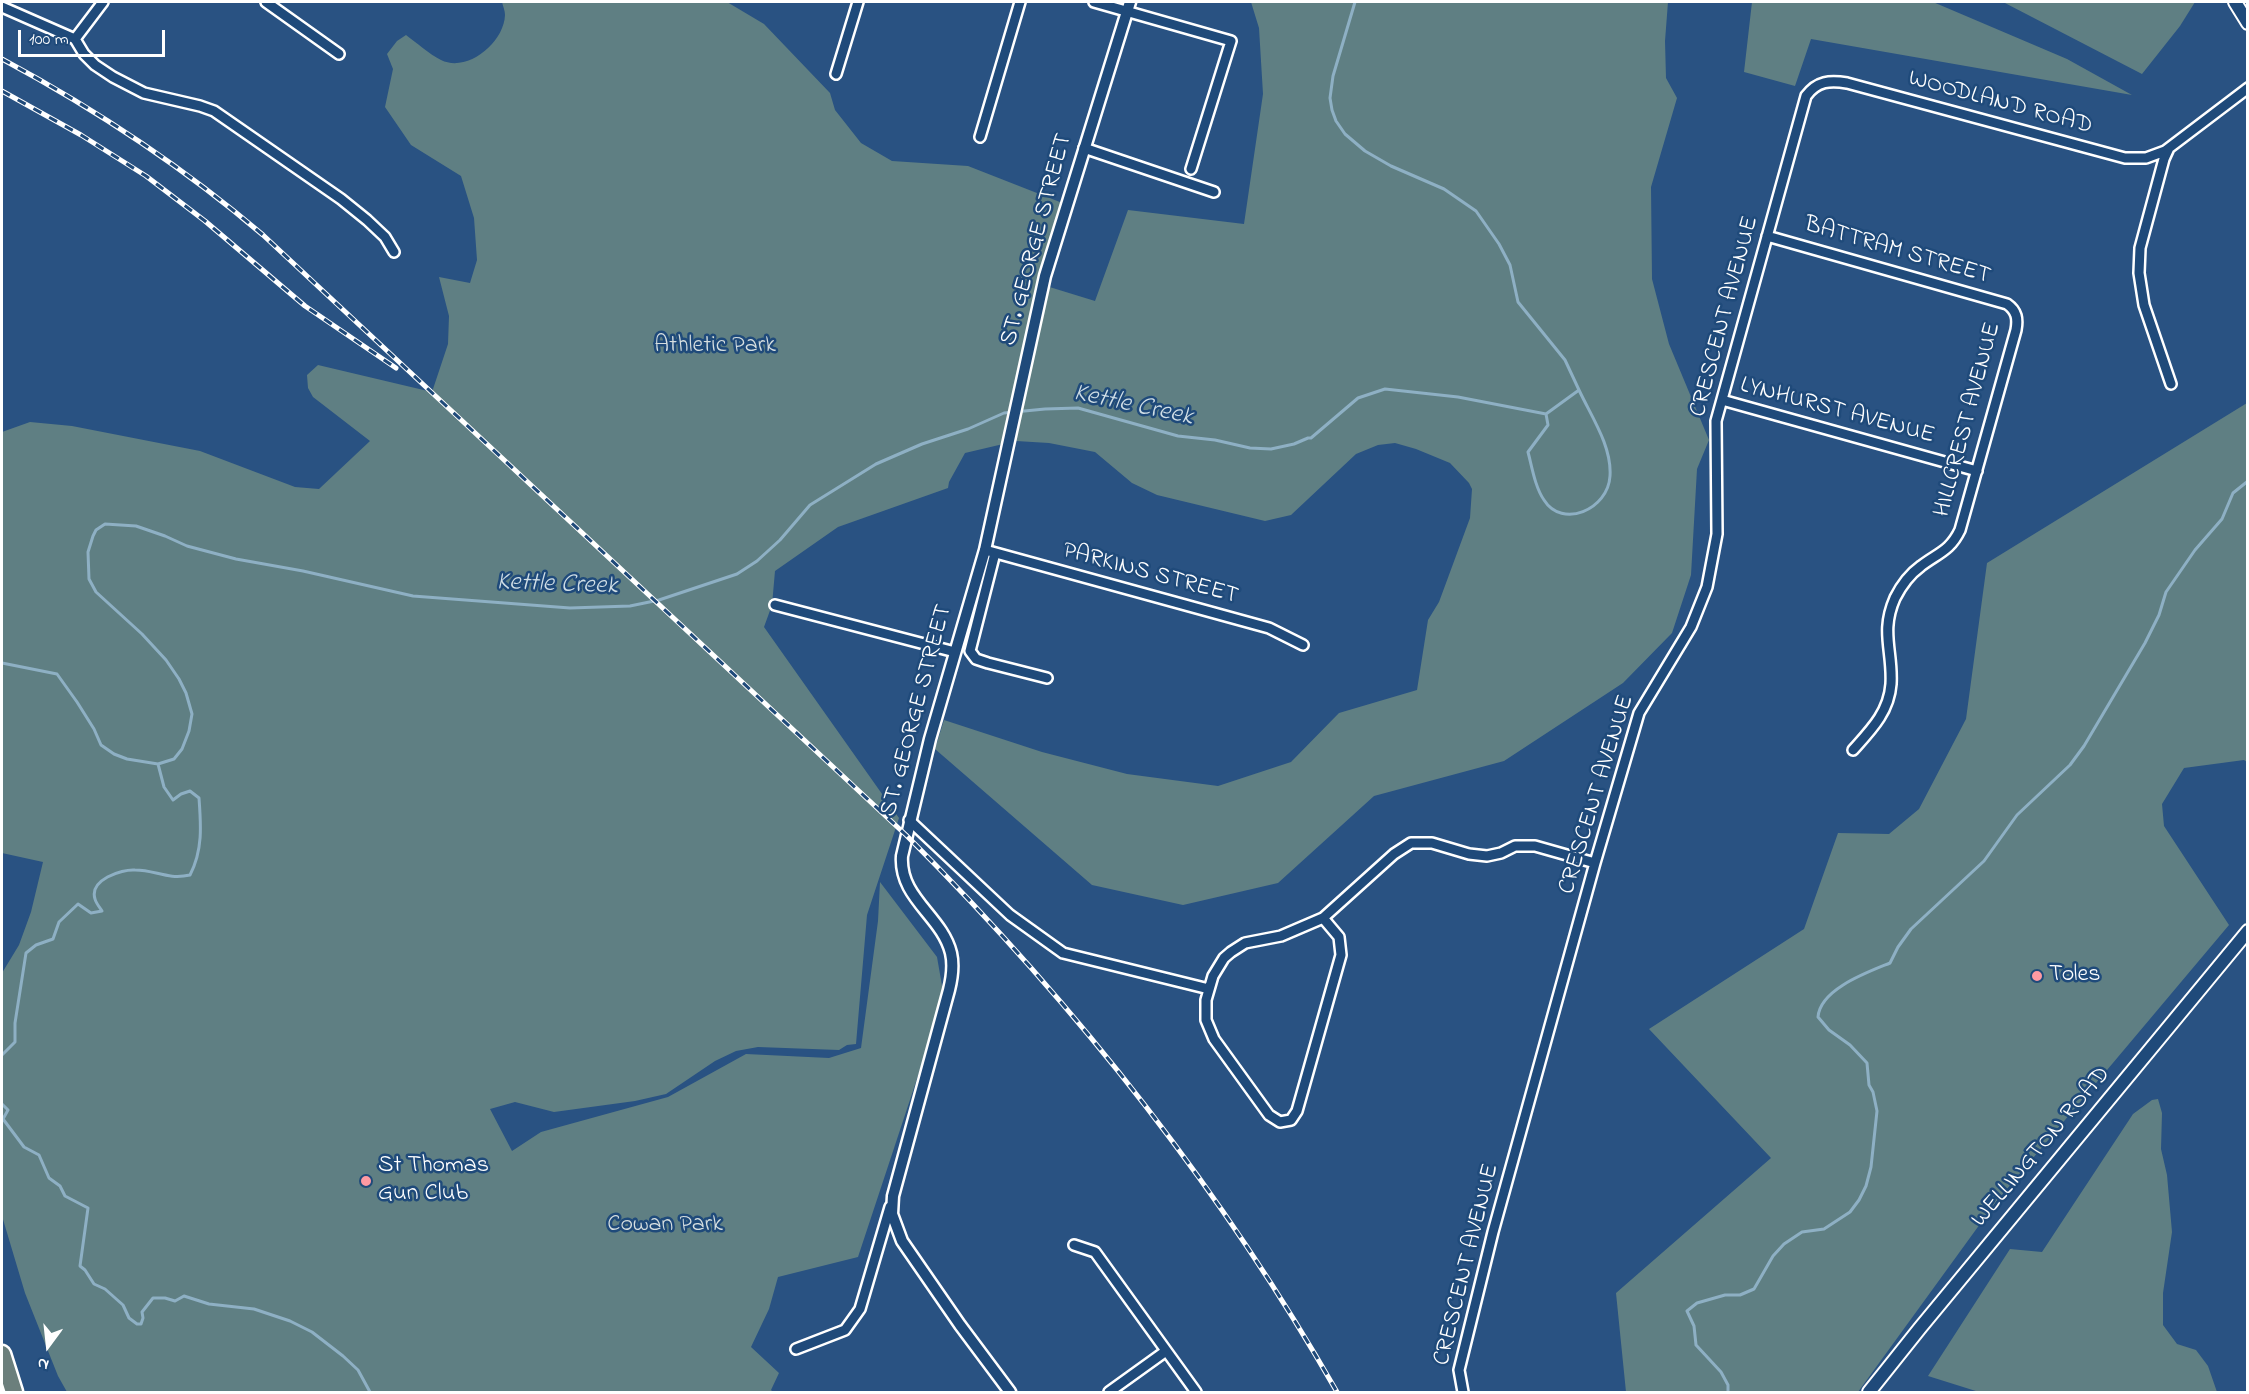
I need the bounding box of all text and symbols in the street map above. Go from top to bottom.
scale bar [21,18,168,56]
text: 100 m [29,27,69,53]
street label: WOODLAND ROAD [1905,66,2095,142]
street label: ST. GEORGE STREET [996,131,1080,349]
street label: BATTRAM STREET [1801,212,1993,292]
street label: CRESCENT AVENUE [1685,213,1767,421]
street label: HILLCREST AVENUE [1929,320,2009,520]
park label: Athletic Park [654,333,776,361]
street label: LYNHURST AVENUE [1737,372,1937,452]
water label: Kettle Creek [1070,379,1196,435]
street label: PARKINS STREET [1059,538,1241,612]
water label: Kettle Creek [496,568,618,604]
street label: ST. GEORGE STREET [876,602,960,820]
street label: CRESCENT AVENUE [1554,692,1642,898]
place label: Toles [2049,962,2101,990]
marker: Toles [2030,969,2044,983]
street label: WELLINGTON ROAD [1966,1062,2118,1234]
place label: St Thomas Gun Club [378,1153,489,1209]
street label: CRESCENT AVENUE [1429,1161,1507,1369]
marker: St Thomas Gun Club [359,1174,373,1188]
park label: Cowan Park [607,1212,723,1240]
north arrow [18,1316,78,1376]
text: N [35,1350,52,1376]

